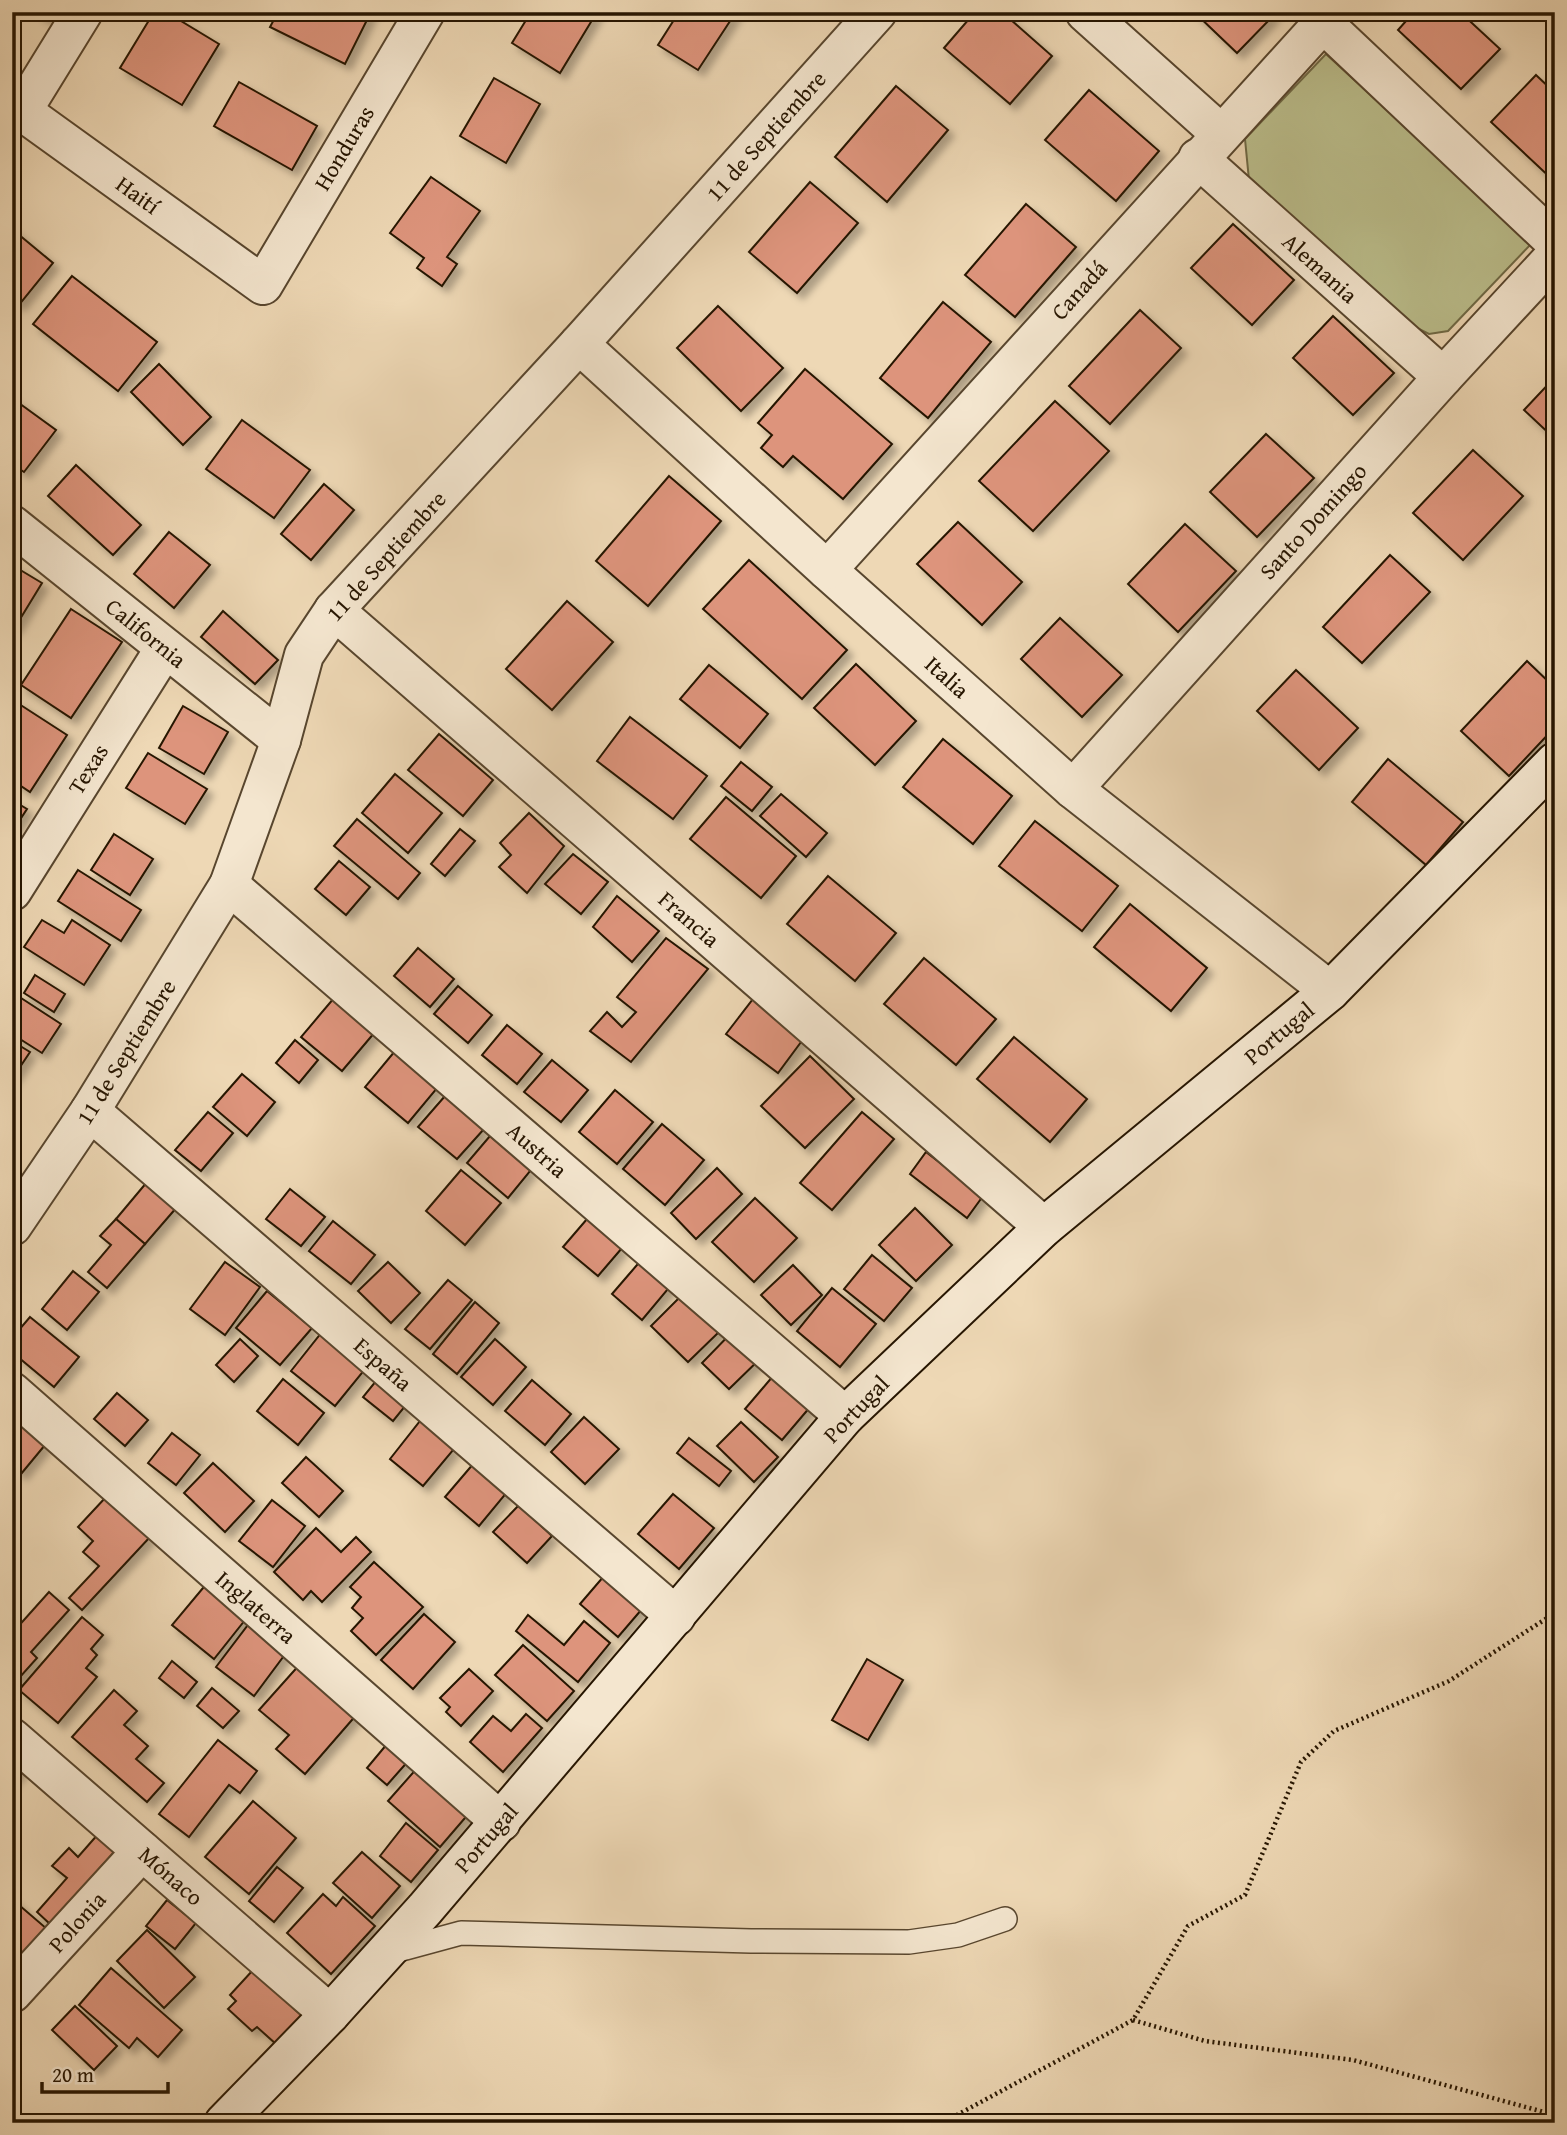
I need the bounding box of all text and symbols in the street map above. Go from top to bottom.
street label: 11 de Septiembre [698,63,833,208]
street label: Honduras [305,99,382,196]
street label: Haití [110,167,168,222]
street label: Alemania [1275,225,1365,310]
street label: Canadá [1043,252,1114,327]
street label: Santo Domingo [1251,455,1374,586]
street label: 11 de Septiembre [318,483,453,628]
street label: California [99,590,194,675]
street label: Italia [918,648,977,706]
street label: Texas [59,737,116,800]
street label: Francia [651,883,727,955]
street label: 11 de Septiembre [68,973,183,1131]
street label: Portugal [1236,993,1321,1072]
street label: Austria [500,1114,575,1185]
street label: España [347,1329,420,1398]
street label: Portugal [815,1367,896,1450]
street label: Inglaterra [209,1562,304,1651]
street label: Portugal [446,1796,525,1880]
street label: Mónaco [132,1838,211,1913]
street label: Polonia [40,1884,113,1960]
scale bar [42,2051,168,2095]
text: 20 m [52,2059,94,2090]

